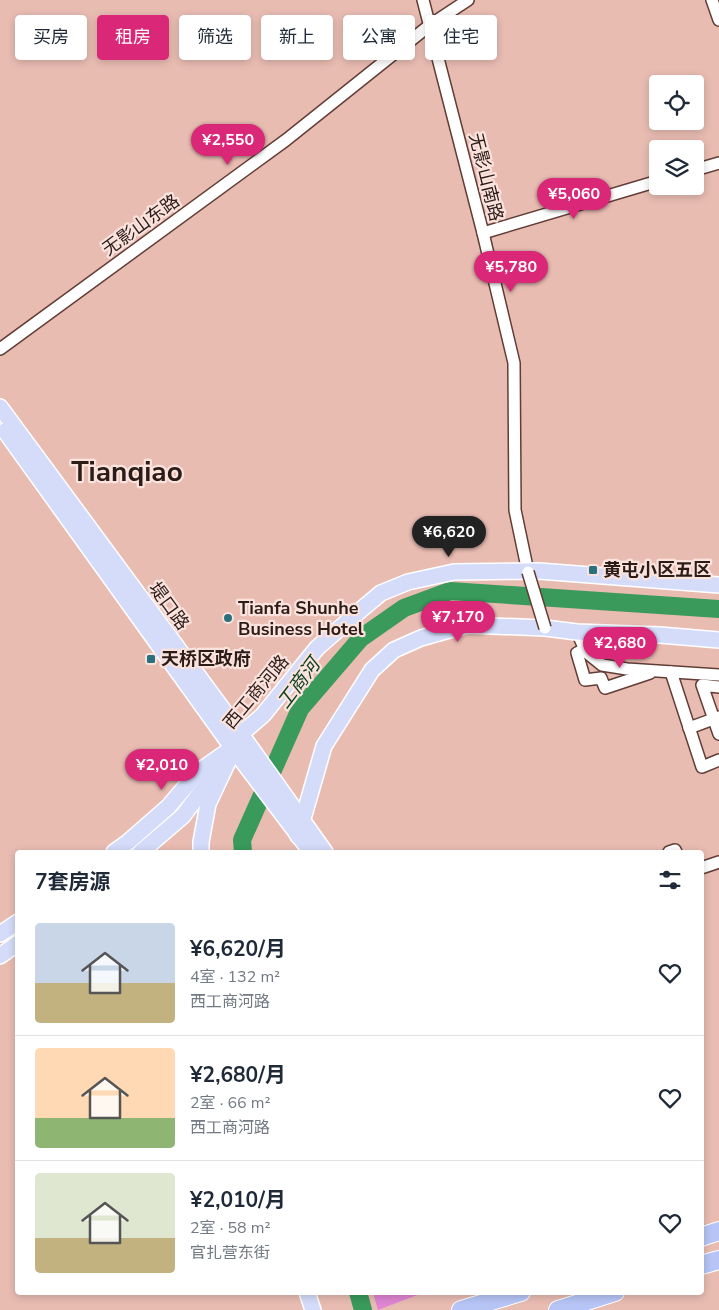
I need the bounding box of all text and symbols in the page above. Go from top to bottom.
chip: 买房 [15,15,87,60]
chip: 租房 [97,15,169,60]
chip: 筛选 [179,15,251,60]
chip: 新上 [261,15,333,60]
chip: 公寓 [343,15,415,60]
chip: 住宅 [425,15,497,60]
map controls [649,75,704,195]
button: locate [649,75,704,130]
pin: ¥2,550 [187,124,269,166]
text: ¥2,550 [202,129,254,151]
street label: 无影山南路 [463,130,509,224]
button: layers [649,140,704,195]
pin: ¥5,060 [533,178,615,220]
text: ¥5,060 [548,183,600,205]
street label: 无影山东路 [98,189,184,261]
pin: ¥5,780 [470,250,552,293]
text: ¥5,780 [485,256,537,278]
district label: Tianqiao [71,453,183,491]
pin: ¥6,620 [408,516,490,558]
text: ¥6,620 [423,521,475,543]
place label: 黄屯小区五区 [603,558,711,582]
marker: 黄屯小区五区 [587,564,599,576]
street label: 堤口路 [143,577,195,635]
place label: Tianfa Shunhe Business Hotel [238,596,364,641]
pin: ¥7,170 [417,600,499,643]
text: ¥7,170 [432,606,484,628]
marker: Tianfa Shunhe Business Hotel [222,612,234,624]
pin: ¥2,680 [579,626,661,669]
text: ¥2,680 [594,632,646,654]
place label: 天桥区政府 [161,647,251,671]
street label: 西工商河路 [218,650,294,734]
water label: 工商河 [271,650,329,714]
marker: 天桥区政府 [145,653,157,665]
pin: ¥2,010 [121,748,203,791]
text: ¥2,010 [136,754,188,776]
icon: filters [656,866,684,894]
text: 7套房源 [35,868,111,896]
text: ¥6,620/月 [190,935,286,963]
icon: home [75,943,135,1003]
icon: heart [656,959,684,987]
text: 4室 · 132 m² [190,966,280,988]
text: 西工商河路 [190,991,270,1013]
text: ¥2,680/月 [190,1061,286,1089]
icon: home [75,1068,135,1128]
icon: heart [656,1084,684,1112]
text: 2室 · 66 m² [190,1092,271,1114]
text: 西工商河路 [190,1117,270,1139]
text: ¥2,010/月 [190,1186,286,1214]
icon: home [75,1193,135,1253]
icon: heart [656,1209,684,1237]
text: 2室 · 58 m² [190,1217,271,1239]
text: 官扎营东街 [190,1242,270,1264]

